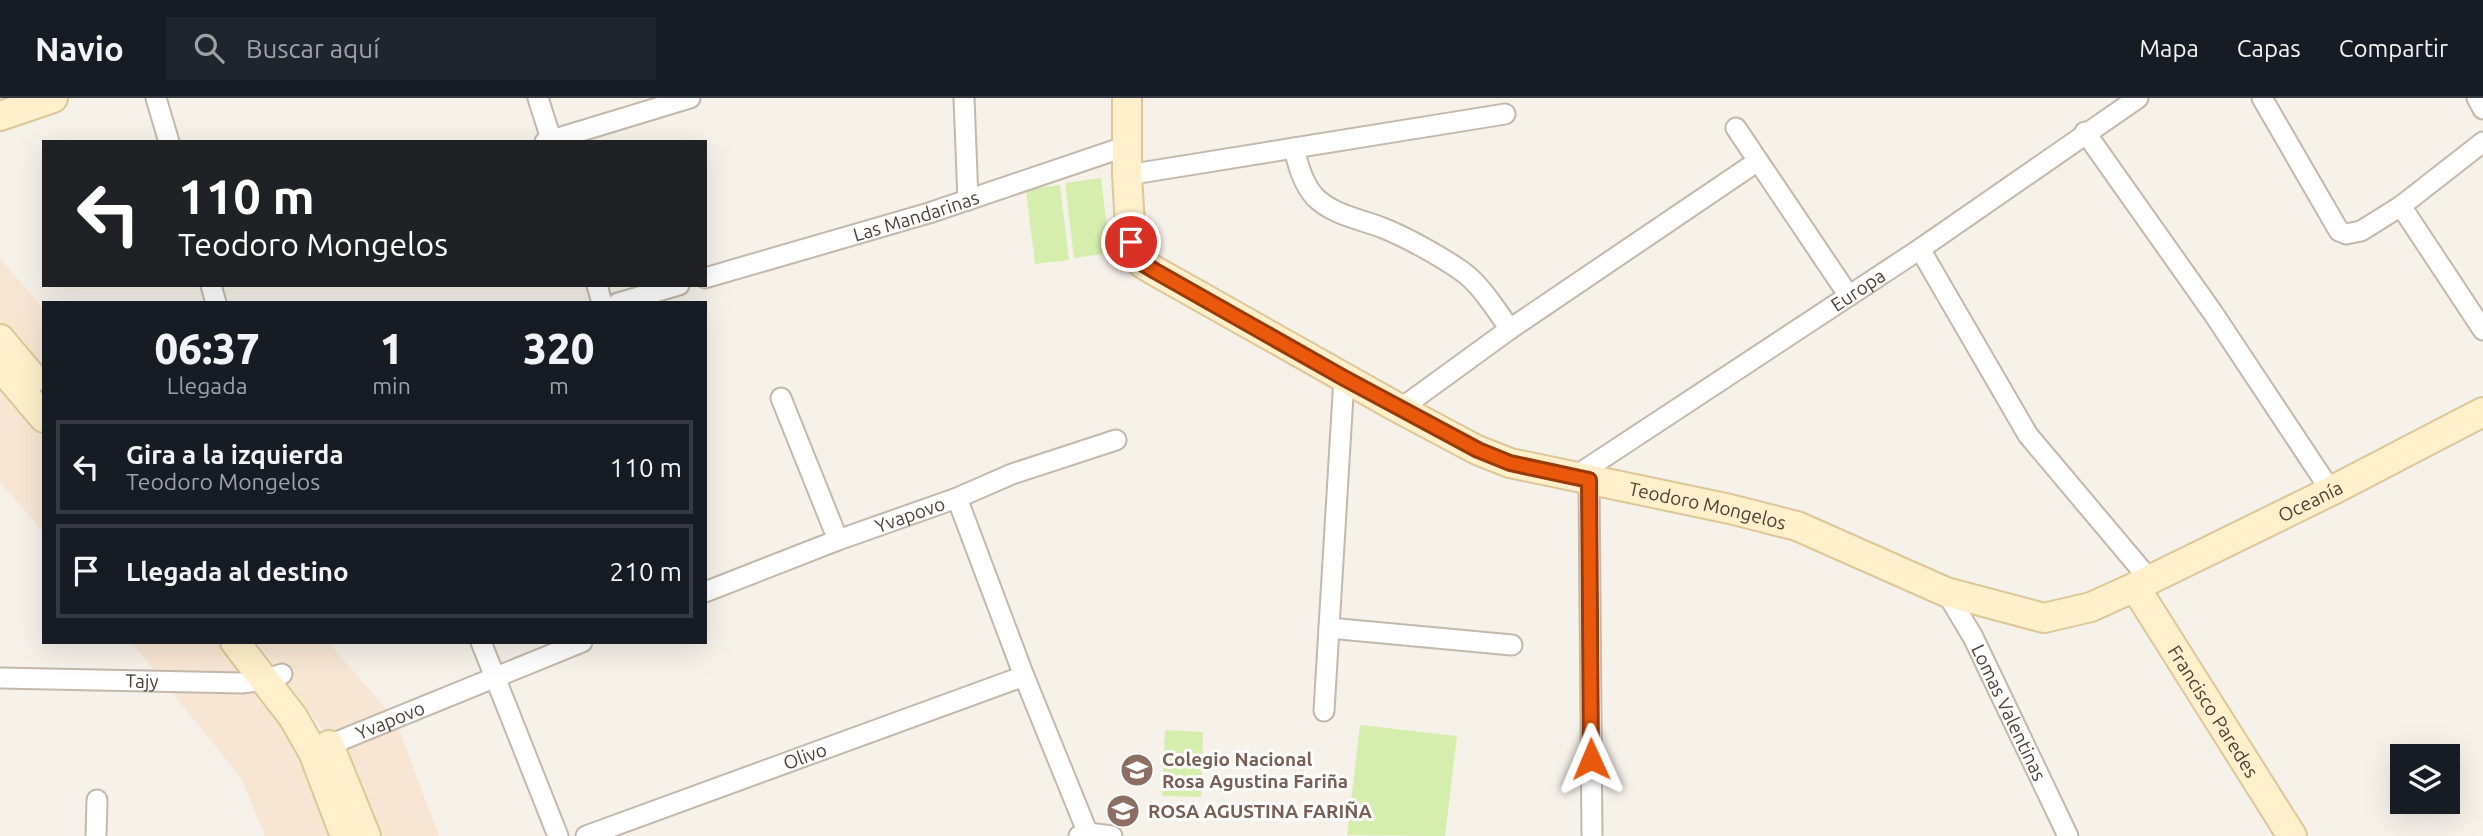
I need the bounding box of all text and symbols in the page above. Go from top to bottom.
search box [166,17,656,80]
icon: search [190,29,228,67]
text: Navio [35,30,124,67]
text: Buscar aquí [246,34,379,63]
text: Mapa [2139,35,2199,62]
text: Capas [2237,35,2301,62]
text: Compartir [2339,35,2448,62]
icon: left [63,168,154,259]
text: 110 m [178,168,315,223]
street label: Las Mandarinas [850,186,982,245]
pin [1101,212,1161,272]
icon: arrive [1112,223,1150,261]
text: Teodoro Mongelos [178,226,448,262]
street label: Europa [1827,264,1889,316]
text: 06:37 [155,325,260,372]
text: 1 [380,325,403,372]
text: 320 [523,325,594,372]
text: Llegada [167,373,247,398]
text: min [372,373,411,398]
text: m [549,373,569,398]
text: Gira a la izquierda [126,440,344,469]
icon: left [67,448,105,486]
text: 110 m [610,453,682,482]
text: Teodoro Mongelos [126,469,320,494]
street label: Oceanía [2274,476,2346,526]
street label: Teodoro Mongelos [1627,477,1788,534]
street label: Yvapovo [872,492,948,537]
icon: arrive [67,552,105,590]
text: Llegada al destino [126,557,349,586]
text: 210 m [610,557,682,586]
street label: Lomas Valentinas [1967,641,2051,784]
street label: Francisco Paredes [2164,641,2263,782]
street label: Tajy [125,670,159,692]
street label: Yvapovo [352,696,428,744]
position arrow [1554,722,1628,796]
street label: Olivo [780,738,830,774]
map controls [2390,744,2460,814]
button: layers [2390,744,2460,814]
place label: Colegio Nacional Rosa Agustina Fariña [1162,748,1348,792]
school or university icon: Colegio Nacional Rosa Agustina Fariña [1118,751,1156,789]
school or university icon: ROSA AGUSTINA FARIÑA [1104,792,1142,830]
place label: ROSA AGUSTINA FARIÑA [1148,800,1372,822]

